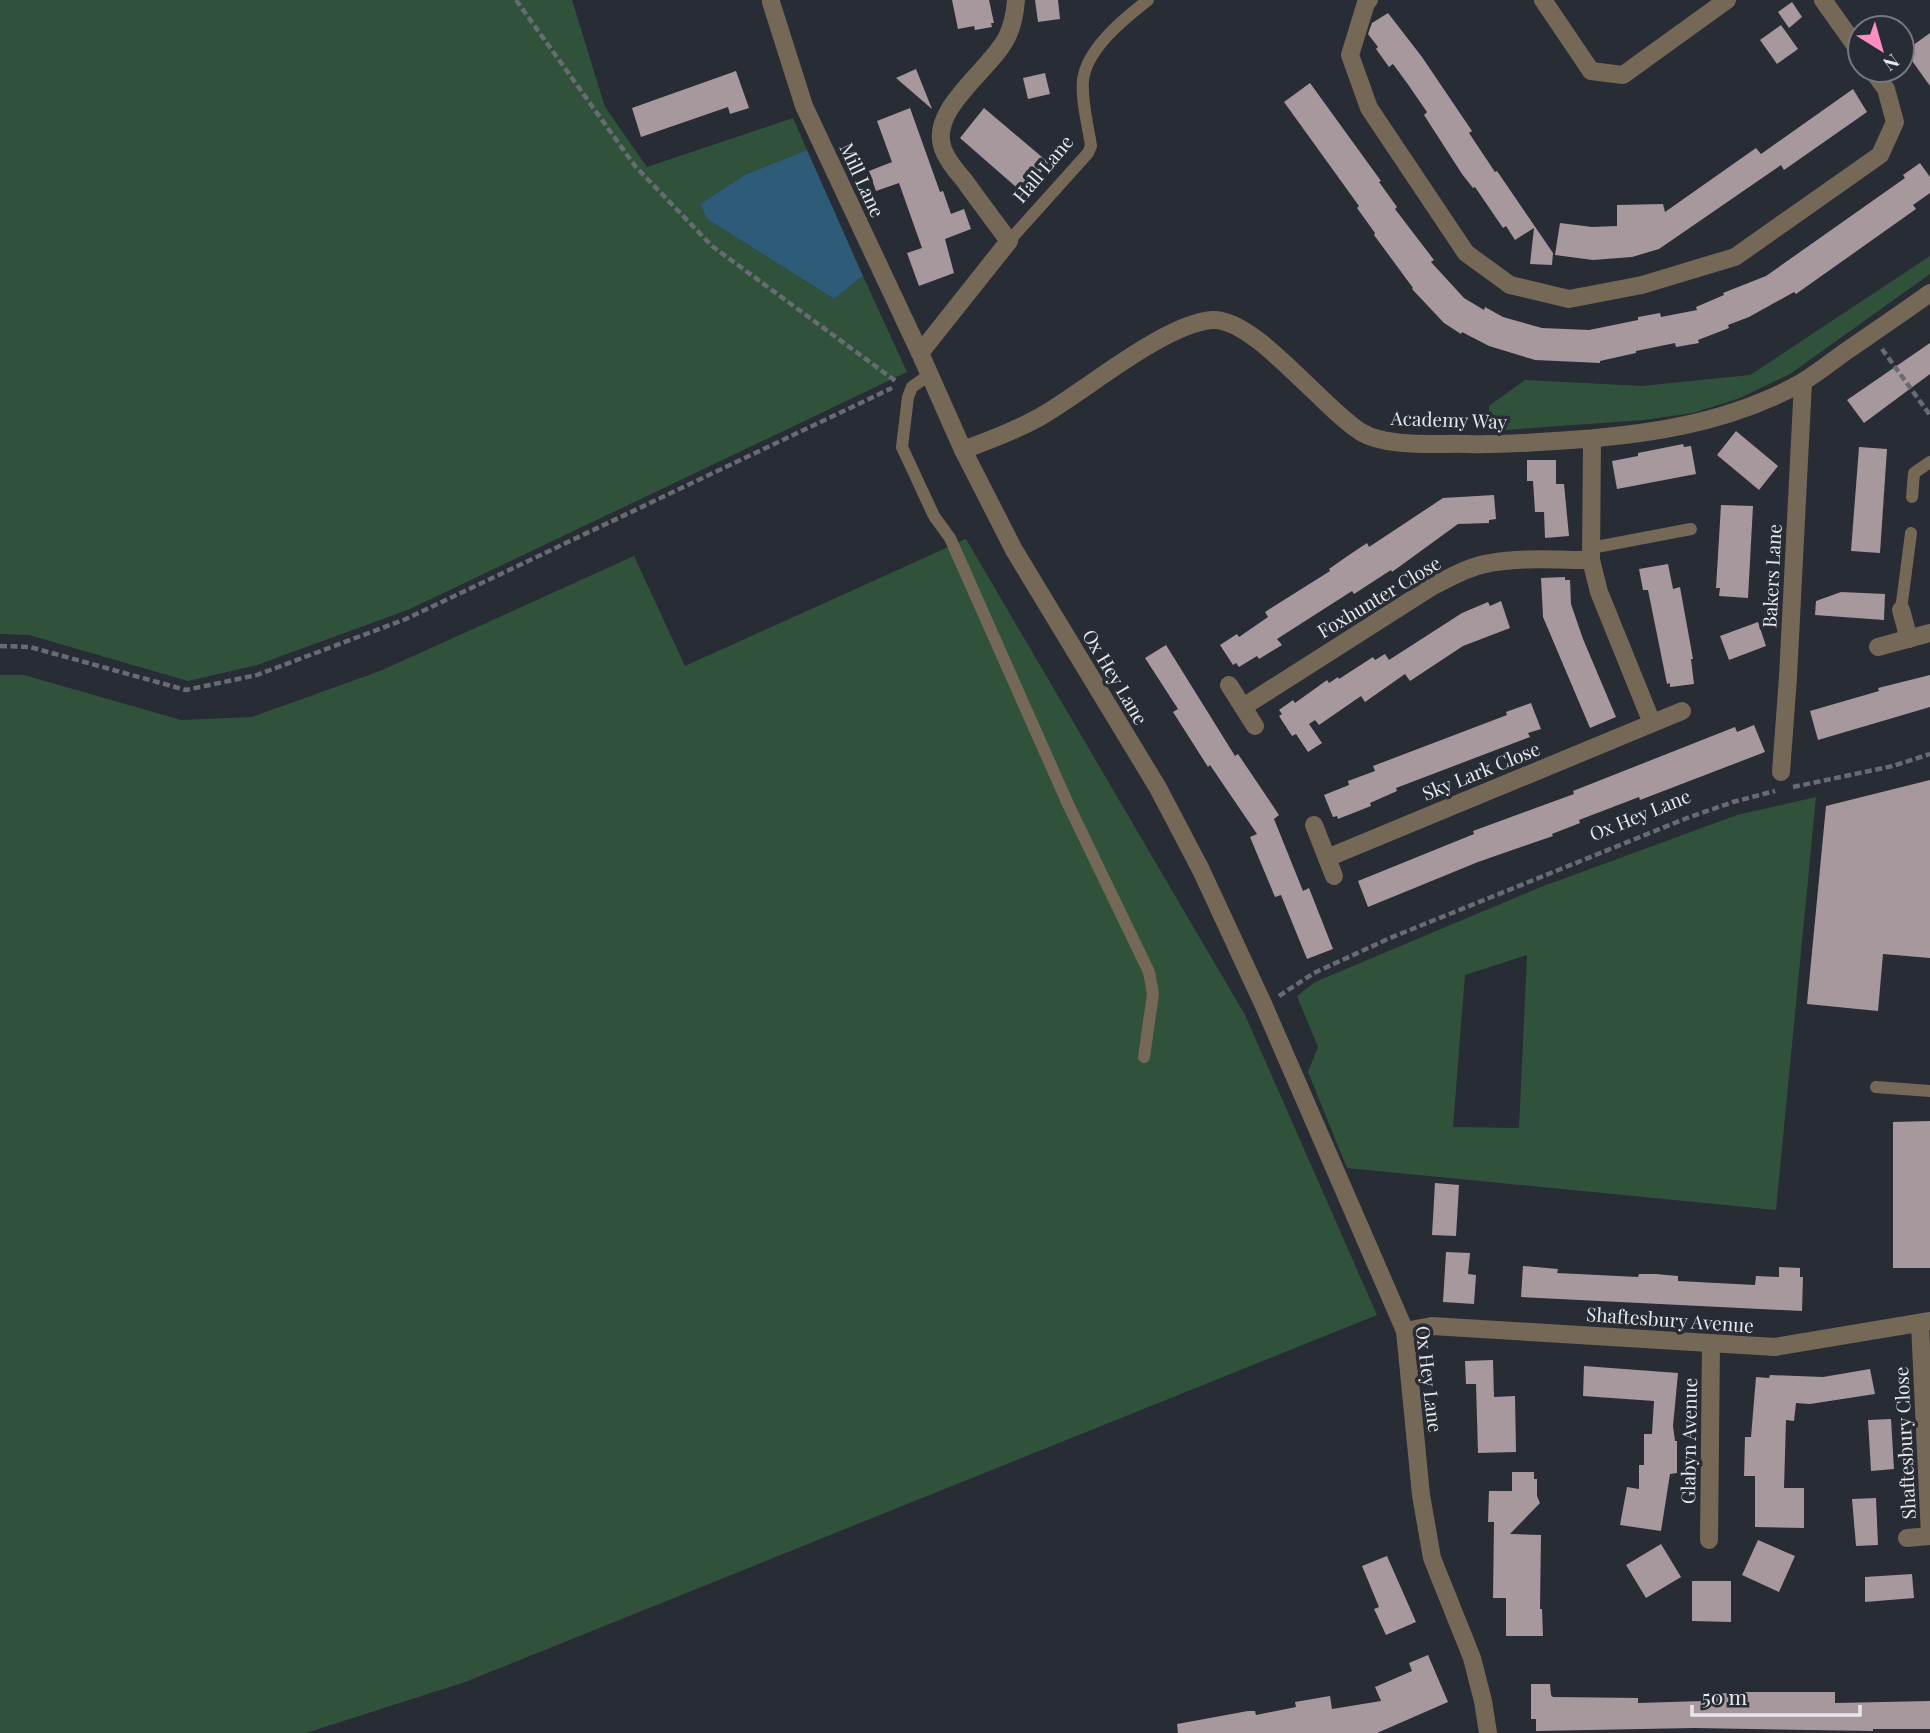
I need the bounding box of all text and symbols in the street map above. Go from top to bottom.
north arrow [1846,14,1916,84]
text: N [1878,49,1905,78]
street label: Hall Lane [1006,129,1078,208]
street label: Mill Lane [834,138,891,221]
street label: Academy Way [1389,404,1508,434]
street label: Bakers Lane [1755,523,1787,629]
street label: Foxhunter Close [1312,549,1445,643]
street label: Ox Hey Lane [1077,624,1155,729]
street label: Sky Lark Close [1418,735,1543,806]
street label: Ox Hey Lane [1585,782,1694,846]
street label: Shaftesbury Avenue [1585,1300,1755,1338]
street label: Ox Hey Lane [1411,1324,1449,1434]
street label: Shaftesbury Close [1887,1366,1921,1520]
street label: Glabyn Avenue [1674,1378,1702,1504]
scale bar [1692,1674,1860,1718]
text: 50 m [1702,1682,1748,1710]

